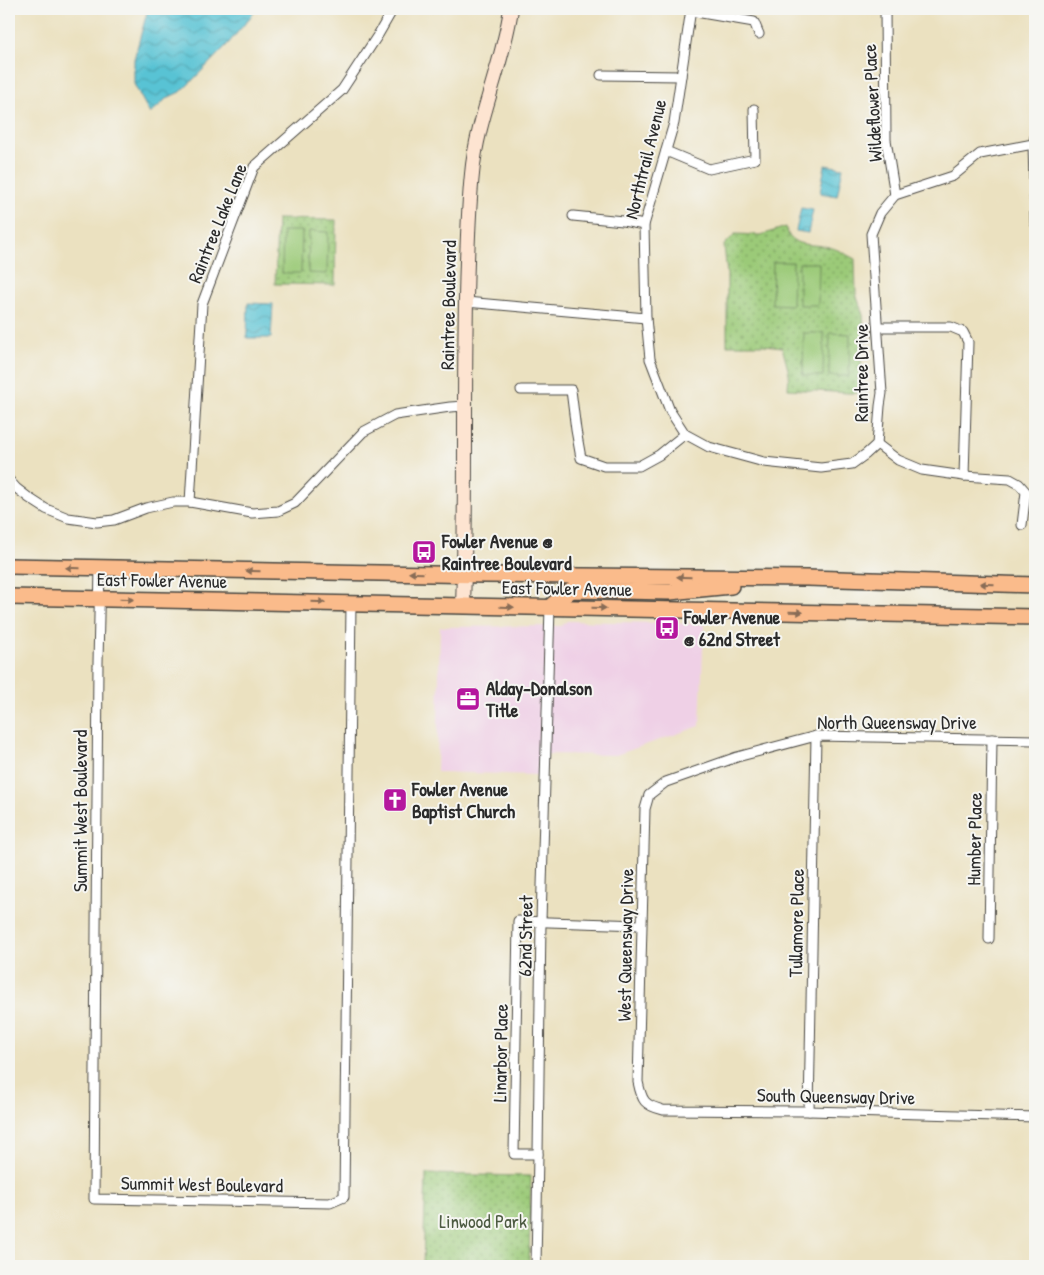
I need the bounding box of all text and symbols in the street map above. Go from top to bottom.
street label: Wildeflower Place [856,43,888,163]
street label: Northtrail Avenue [618,96,673,222]
street label: Raintree Lake Lane [181,159,253,287]
street label: Raintree Boulevard [434,239,462,370]
street label: Raintree Drive [848,324,874,422]
place label: Fowler Avenue @ Raintree Boulevard [441,528,572,576]
bus stop icon: Fowler Avenue @ Raintree Boulevard [411,539,437,565]
one-way arrow [65,564,81,572]
street label: East Fowler Avenue [97,566,228,594]
one-way arrow [245,567,261,575]
one-way arrow [407,569,423,577]
one-way arrow [676,573,692,581]
street label: East Fowler Avenue [502,574,633,602]
one-way arrow [978,579,994,587]
one-way arrow [120,595,136,603]
one-way arrow [310,599,326,607]
one-way arrow [499,603,515,611]
place label: Fowler Avenue @ 62nd Street [683,604,781,652]
one-way arrow [591,605,607,613]
one-way arrow [788,609,804,617]
bus stop icon: Fowler Avenue @ 62nd Street [654,615,680,641]
place label: Alday-Donalson Title [485,675,593,723]
office icon: Alday-Donalson Title [455,686,481,712]
street label: North Queensway Drive [817,709,977,735]
street label: Summit West Boulevard [67,729,93,892]
place label: Fowler Avenue Baptist Church [411,776,515,825]
church icon: Fowler Avenue Baptist Church [382,787,408,813]
street label: Humber Place [960,792,988,886]
street label: West Queensway Drive [611,868,639,1022]
street label: Tullamore Place [782,868,810,977]
street label: 62nd Street [511,895,539,977]
street label: Linarbor Place [486,1003,514,1102]
street label: South Queensway Drive [757,1082,916,1110]
street label: Summit West Boulevard [121,1170,284,1198]
park label: Linwood Park [439,1208,527,1234]

